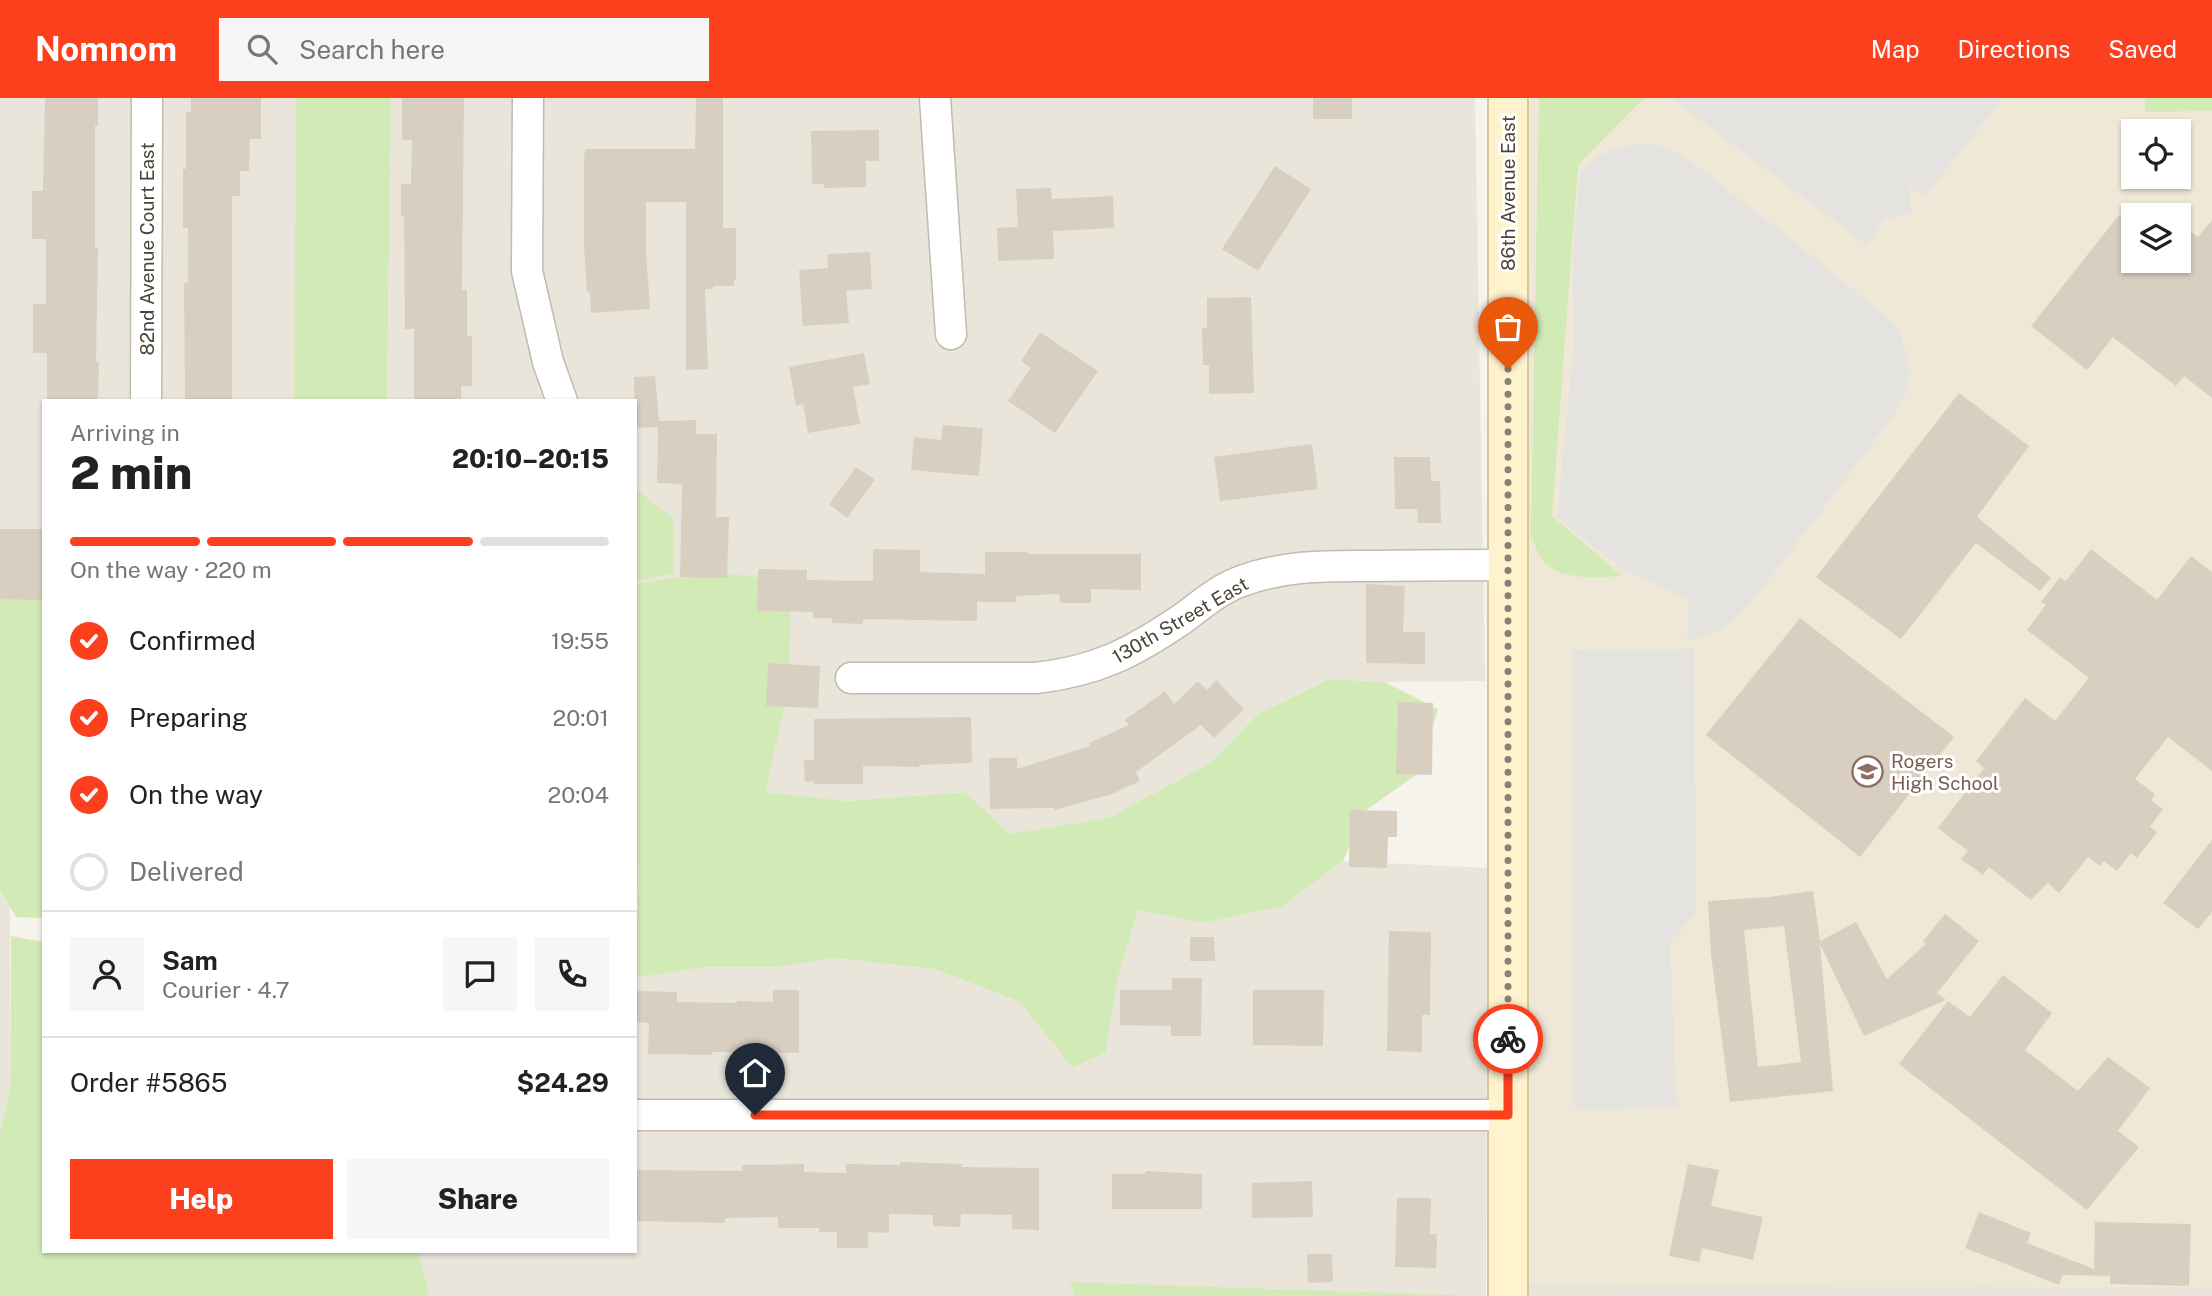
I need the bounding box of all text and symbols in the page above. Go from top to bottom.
search box [219,18,709,81]
text: Nomnom [35,30,177,68]
icon: search [243,30,281,68]
text: Search here [299,34,445,65]
text: Map [1871,35,1920,63]
text: Directions [1958,35,2070,63]
text: Saved [2108,35,2177,63]
street label: 86th Avenue East [1497,115,1519,271]
map controls [2121,119,2191,273]
button: locate [2121,119,2191,189]
street label: 82nd Avenue Court East [136,142,158,356]
button: layers [2121,203,2191,273]
pin [1478,297,1538,369]
icon: bag [1489,308,1527,346]
text: Arriving in [70,419,180,446]
text: 20:10–20:15 [452,443,609,474]
text: 2 min [70,445,192,499]
text: On the way · 220 m [70,556,272,583]
street label: 130th Street East [1108,572,1252,668]
icon: check [70,622,108,660]
text: Confirmed [129,625,256,656]
text: 19:55 [551,627,609,654]
icon: check [70,699,108,737]
text: Preparing [129,702,248,733]
text: 20:01 [553,704,609,731]
place label: Rogers High School [1891,750,1999,794]
school or university icon: Rogers High School [1851,755,1885,789]
icon: check [70,776,108,814]
text: On the way [129,779,263,810]
text: 20:04 [548,781,609,808]
text: Delivered [129,856,244,887]
button: person [70,937,144,1011]
button: chat [443,937,517,1011]
button: phone [535,937,609,1011]
text: Sam [162,945,218,976]
text: Courier · 4.7 [162,976,290,1003]
courier [1473,1004,1543,1074]
icon: bike [1489,1020,1527,1058]
pin [725,1043,785,1115]
icon: home [736,1054,774,1092]
text: Order #5865 [70,1067,227,1098]
text: $24.29 [517,1067,609,1098]
button: Help [70,1159,333,1239]
button: Share [347,1159,609,1239]

